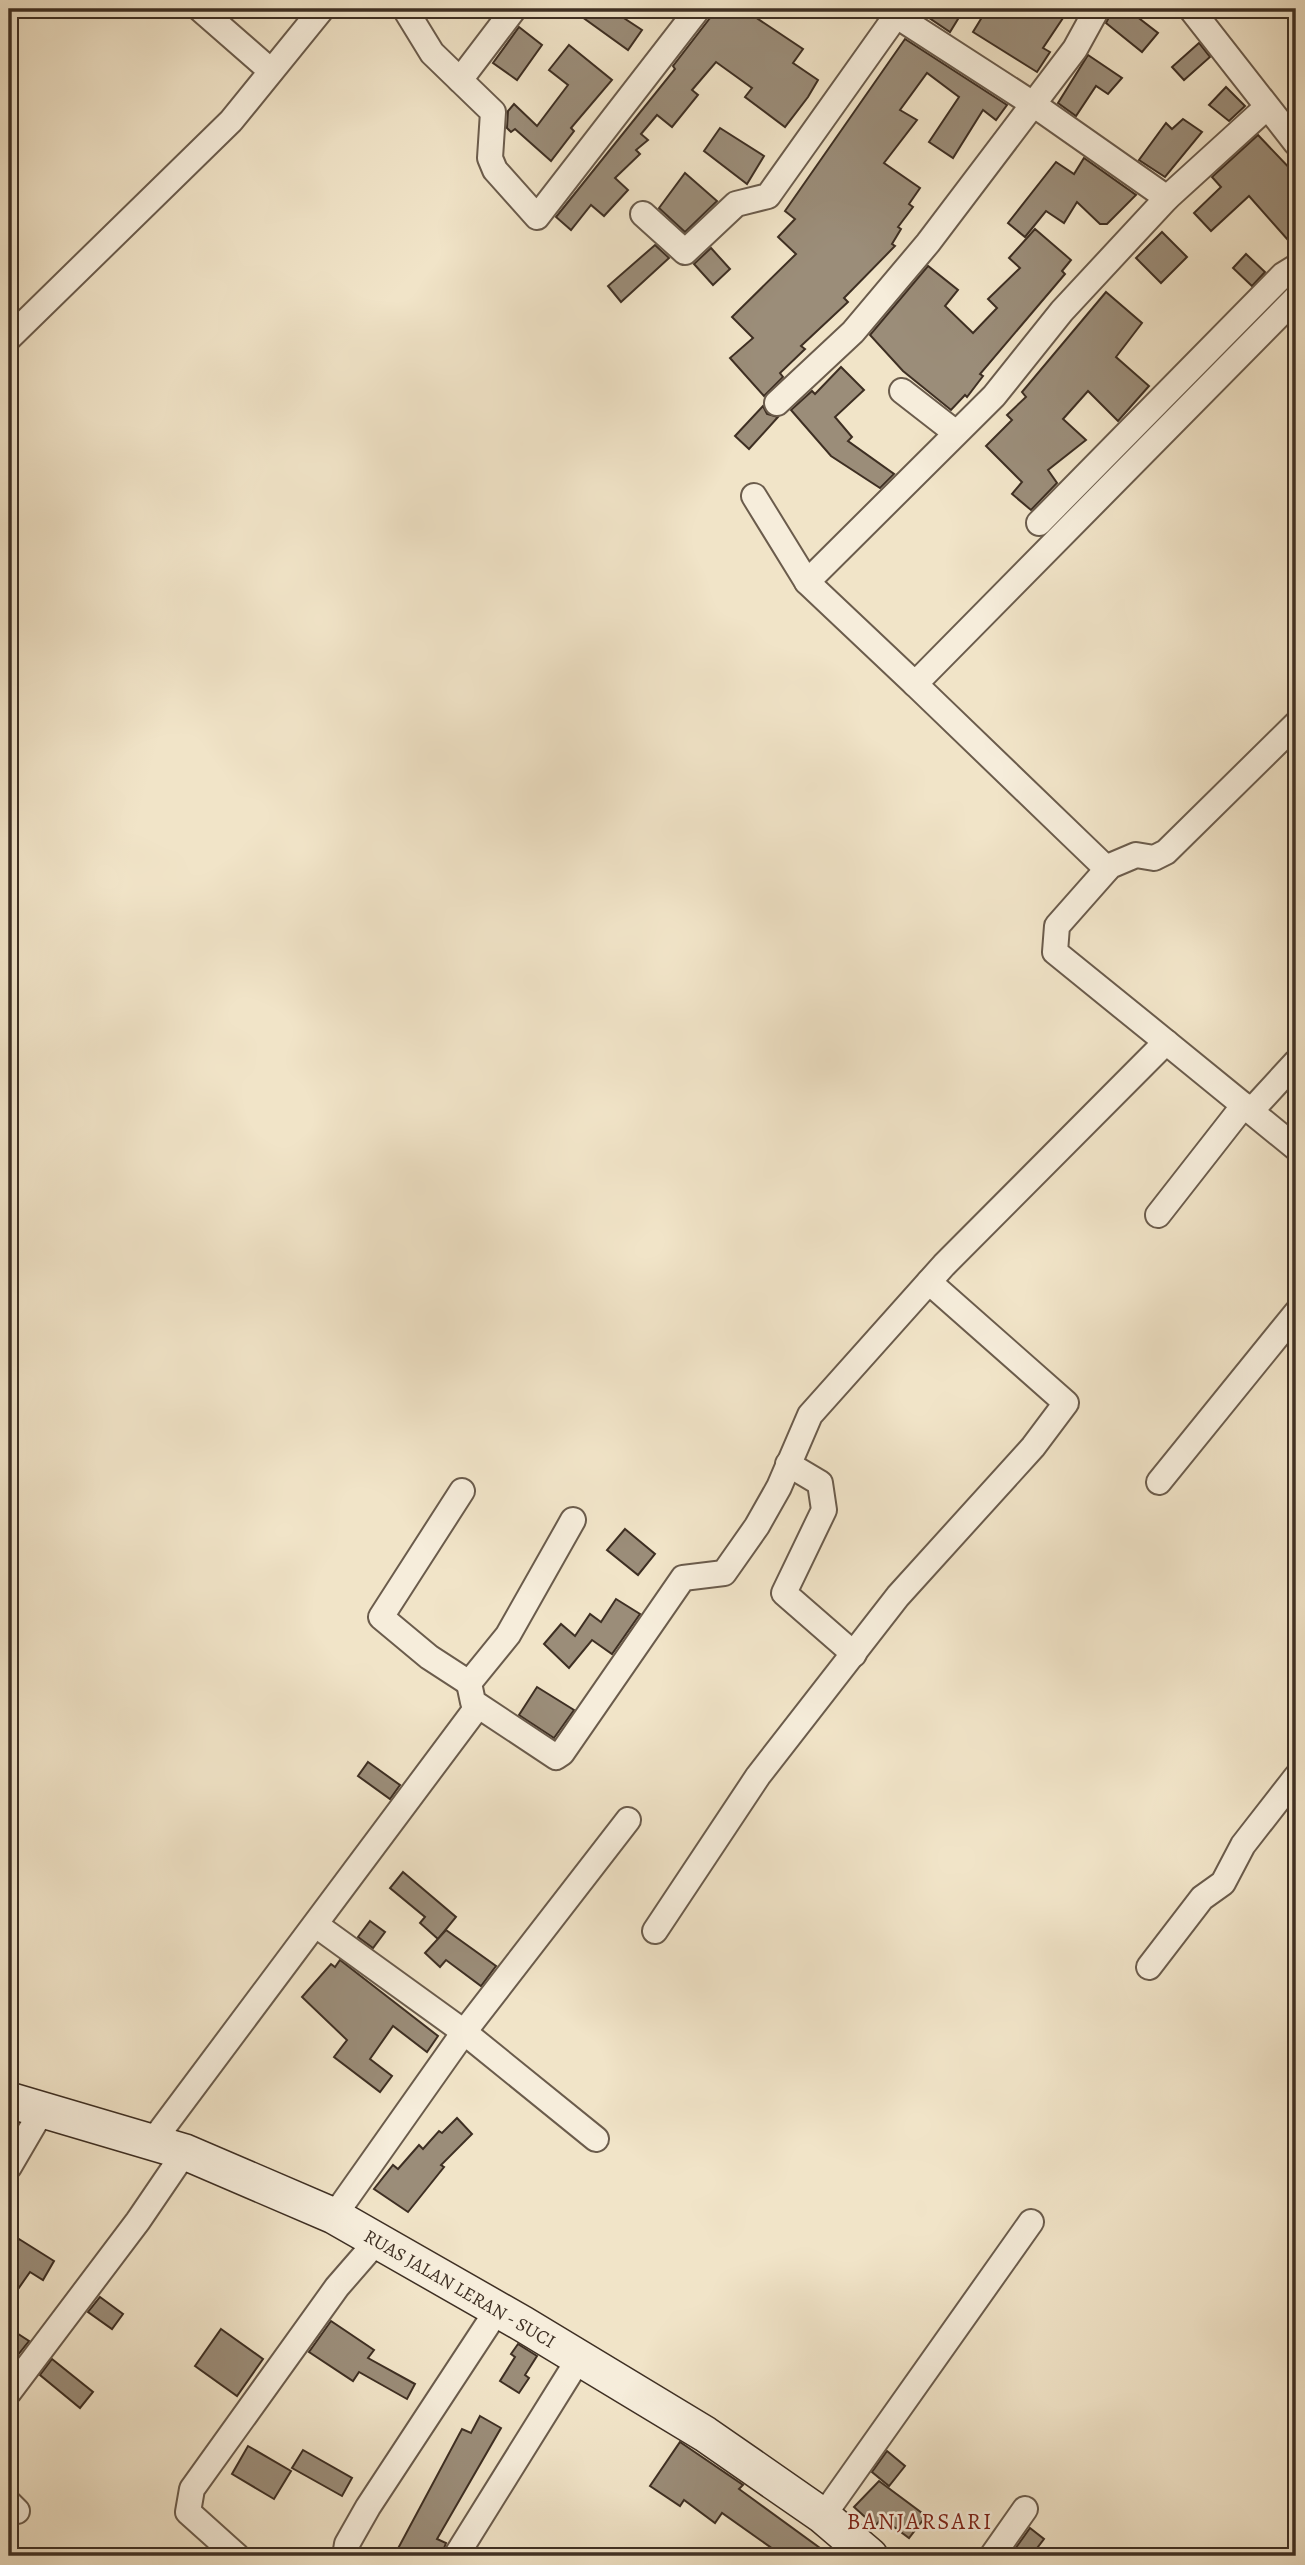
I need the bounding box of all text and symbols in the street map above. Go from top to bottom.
street label: RUAS JALAN LERAN - SUCI [359,2223,560,2354]
district label: BANJARSARI [847,2506,993,2537]

